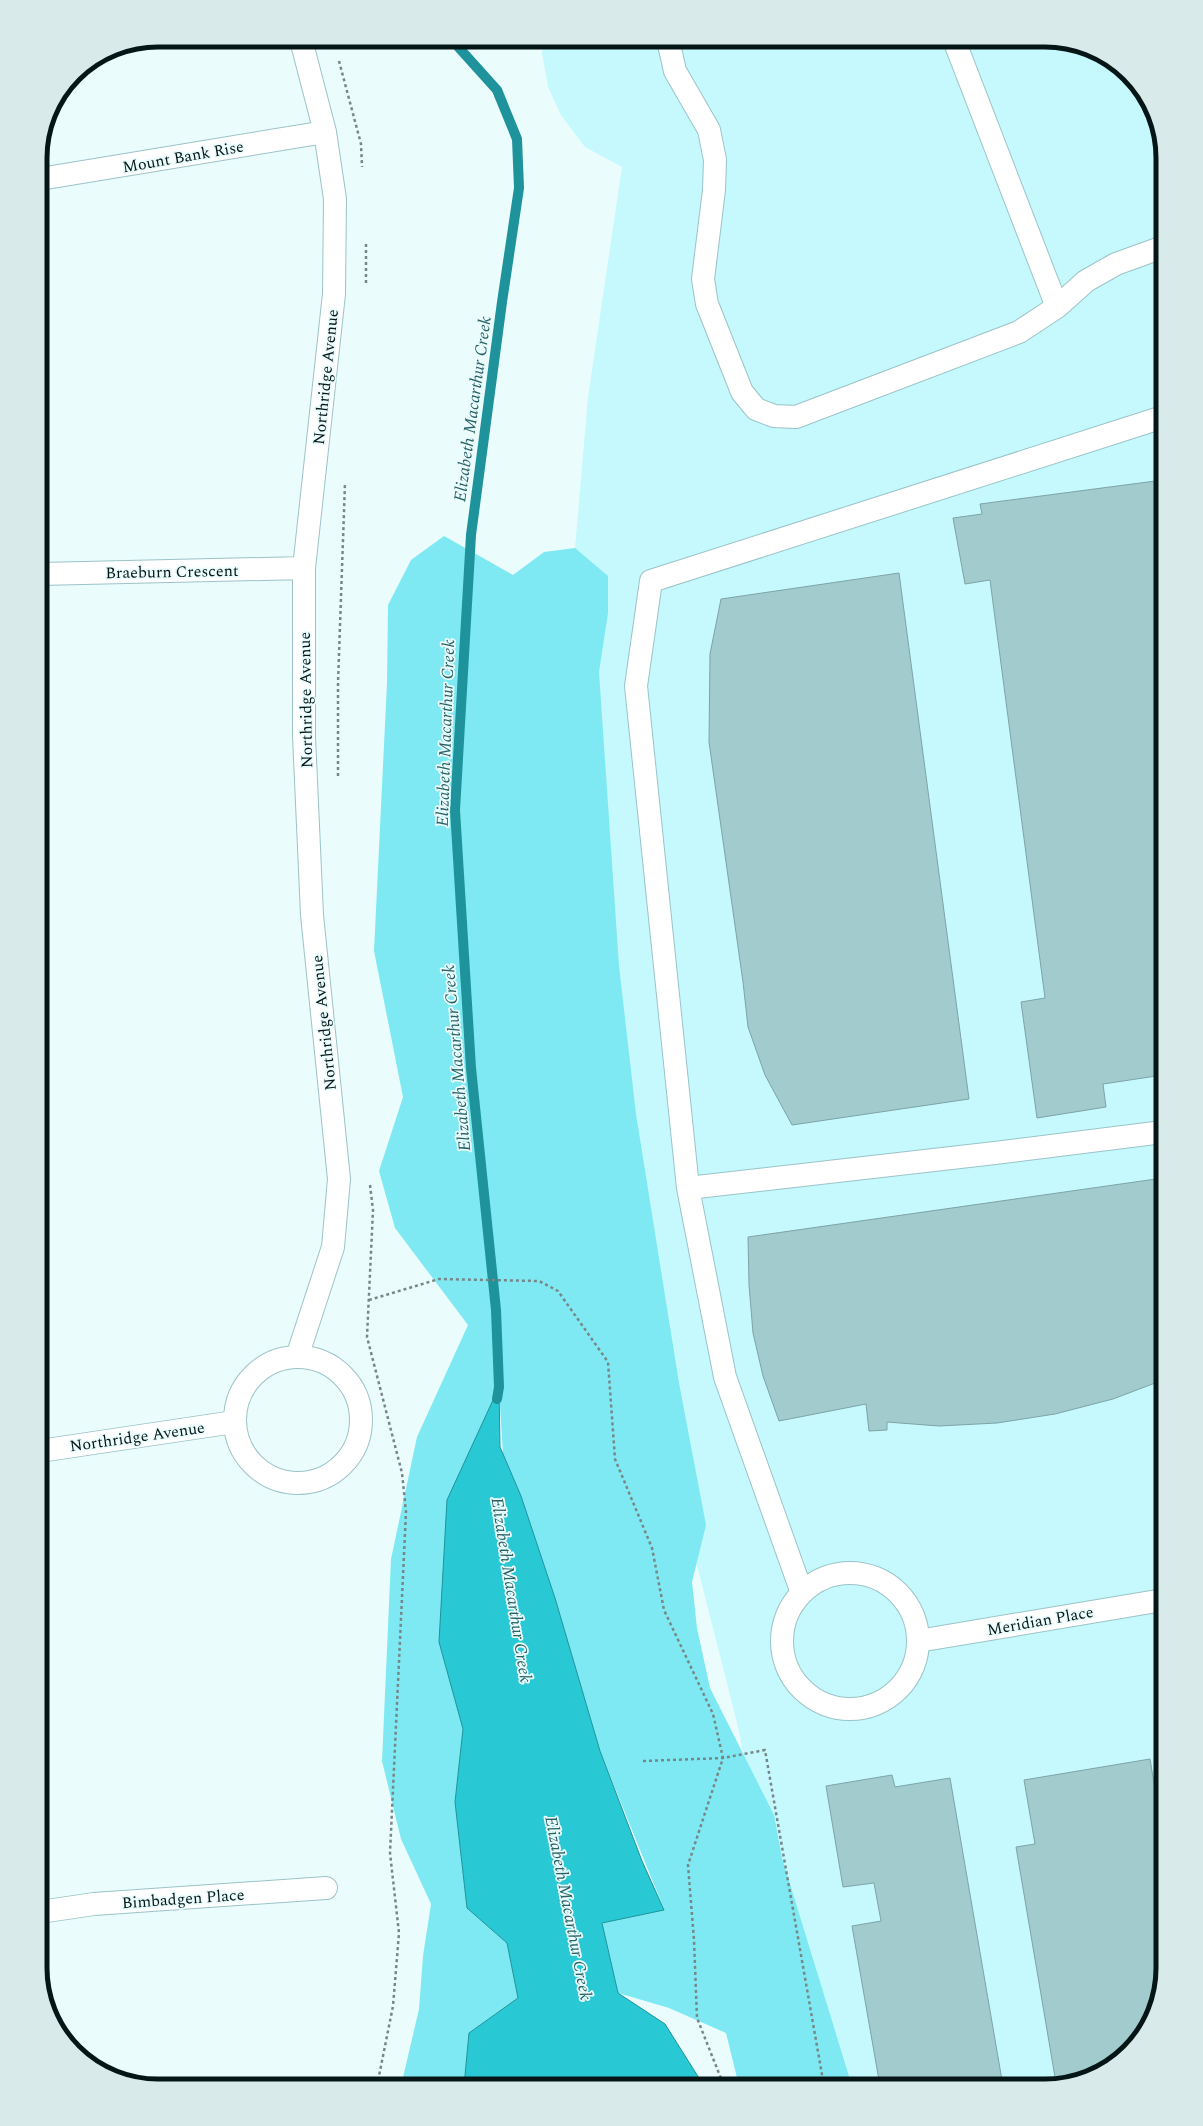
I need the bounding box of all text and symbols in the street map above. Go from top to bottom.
street label: Mount Bank Rise [121,135,246,179]
street label: Northridge Avenue [307,308,345,446]
water label: Elizabeth Macarthur Creek [447,315,499,504]
street label: Braeburn Crescent [105,559,239,585]
street label: Northridge Avenue [293,632,319,768]
water label: Elizabeth Macarthur Creek [430,639,462,827]
street label: Northridge Avenue [305,954,343,1092]
water label: Elizabeth Macarthur Creek [436,963,478,1152]
street label: Northridge Avenue [68,1416,206,1458]
water label: Elizabeth Macarthur Creek [484,1496,539,1685]
street label: Meridian Place [985,1600,1095,1642]
water label: Elizabeth Macarthur Creek [537,1814,599,2003]
street label: Bimbadgen Place [121,1883,245,1915]

